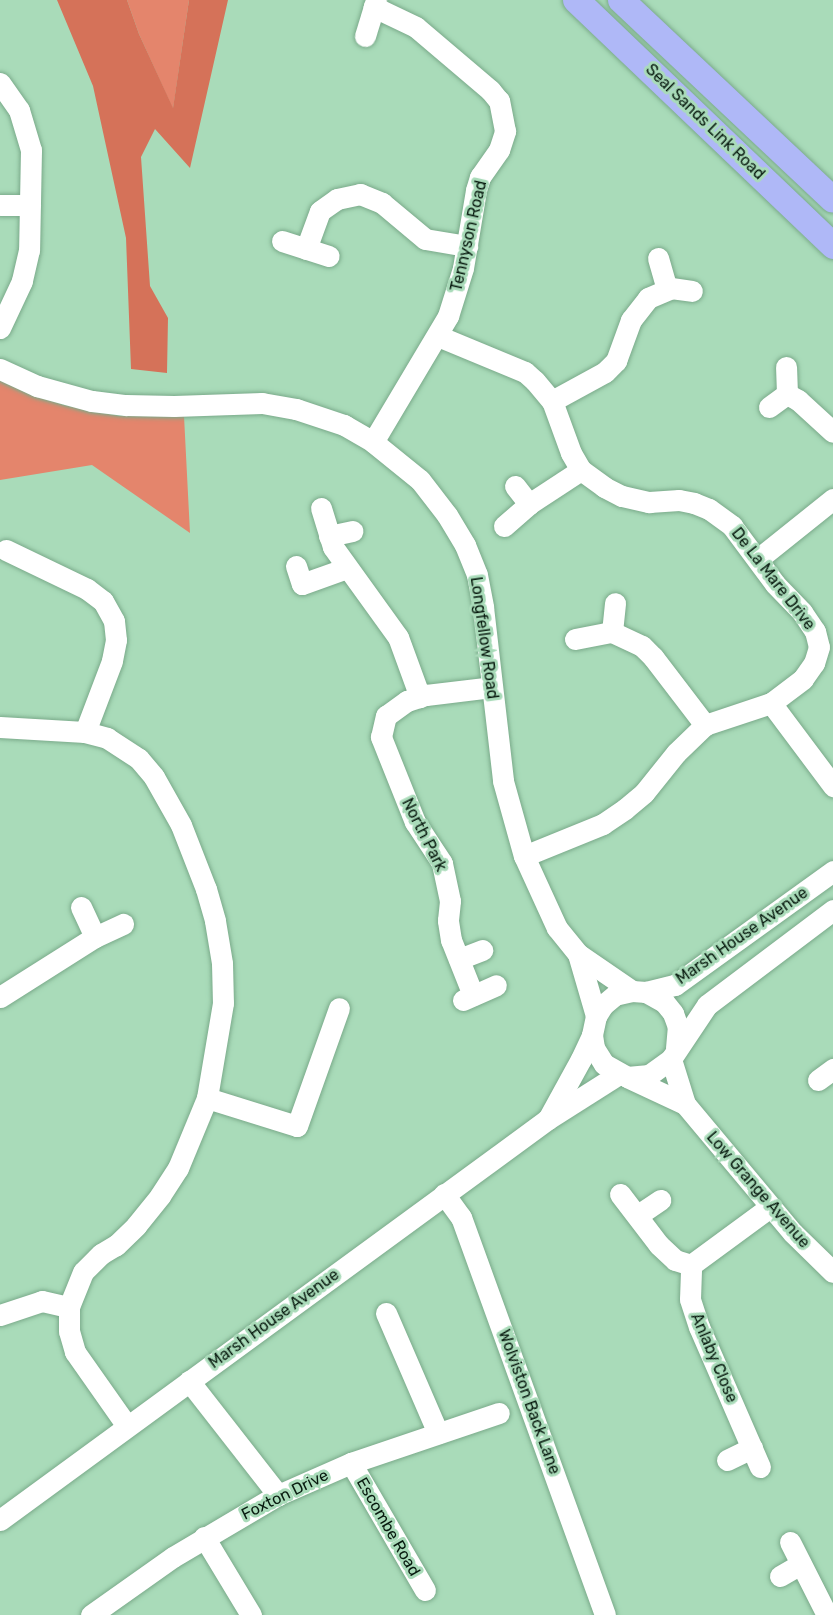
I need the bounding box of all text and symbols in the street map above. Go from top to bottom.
street label: Seal Sands Link Road [641,60,769,184]
street label: Tennyson Road [447,179,491,293]
street label: De La Mare Drive [727,524,819,634]
street label: Longfellow Road [466,575,502,701]
street label: North Park [397,795,451,875]
street label: Marsh House Avenue [672,883,812,989]
street label: Low Grange Avenue [702,1128,814,1252]
street label: Marsh House Avenue [205,1265,343,1373]
street label: Anlaby Close [686,1310,742,1406]
street label: Wolviston Back Lane [494,1327,564,1477]
street label: Foxton Drive [238,1466,332,1524]
street label: Escombe Road [352,1474,424,1580]

